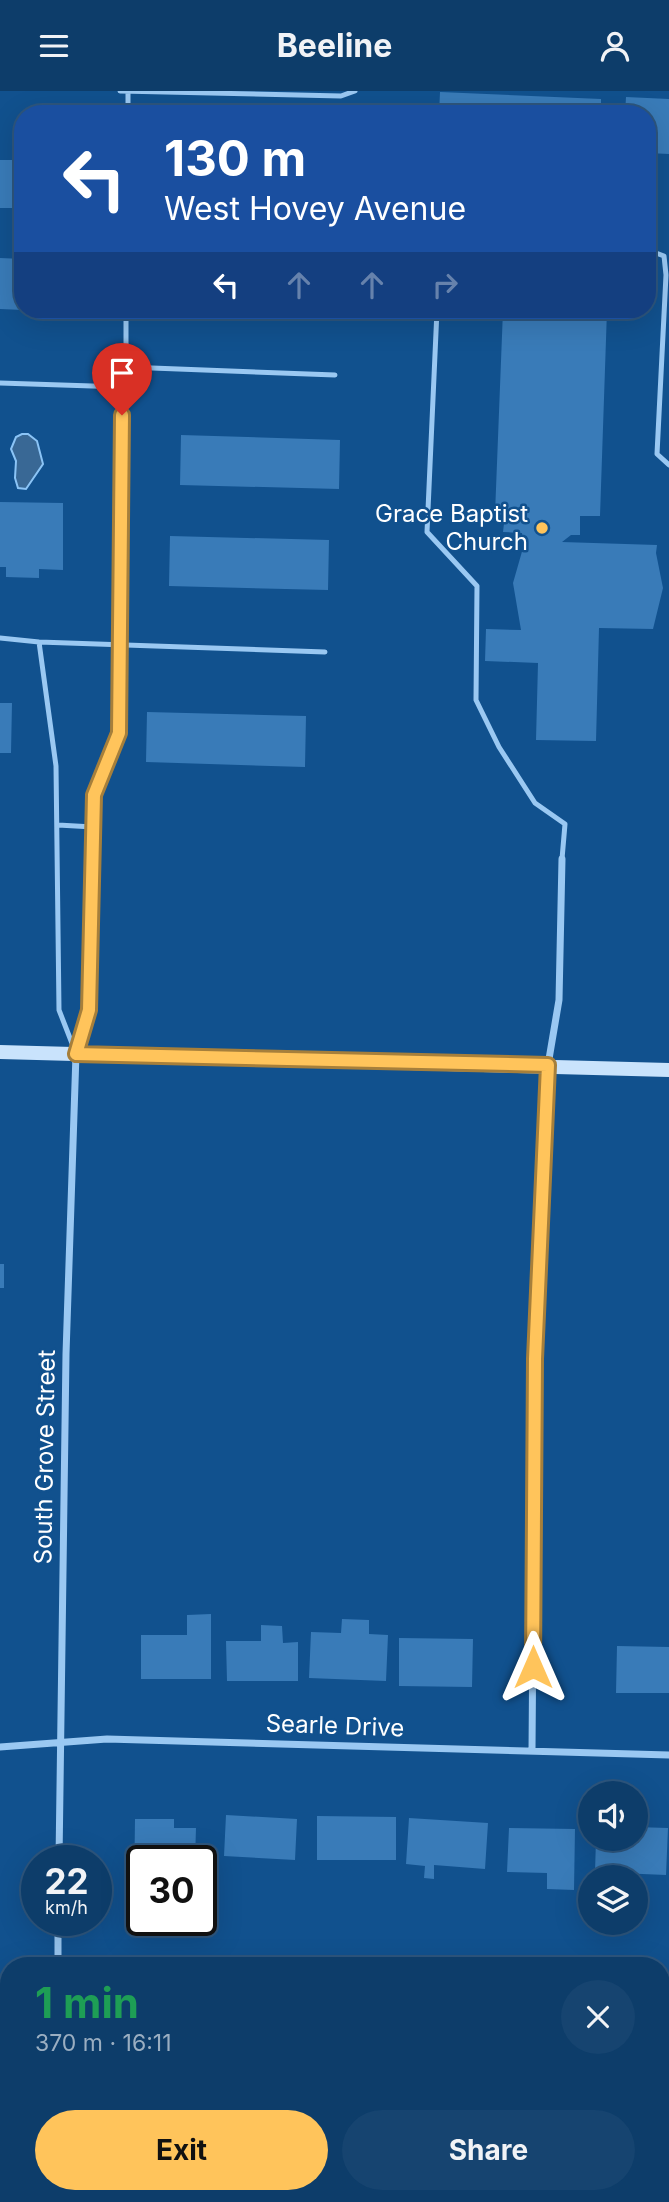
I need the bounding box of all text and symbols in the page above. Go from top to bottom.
text: Beeline [277,26,392,65]
icon: menu [35,27,73,65]
icon: person [596,27,634,65]
text: 130 m [164,129,306,188]
icon: left [49,133,140,224]
text: West Hovey Avenue [164,189,466,228]
icon: left [207,266,245,304]
icon: ahead [280,266,318,304]
icon: ahead [353,266,391,304]
icon: right [426,266,464,304]
pin [92,343,152,415]
icon: arrive [103,354,141,392]
place label: Grace Baptist Church [375,499,528,556]
marker: Grace Baptist Church [534,520,550,536]
street label: South Grove Street [28,1349,61,1565]
position arrow [496,1630,570,1704]
street label: Searle Drive [265,1709,405,1742]
map controls [578,1781,648,1935]
button: sound [578,1781,648,1851]
speed limit sign: 30 [126,1845,217,1936]
text: 22 [44,1860,89,1902]
button: layers [578,1865,648,1935]
text: km/h [45,1897,88,1918]
text: 1 min [35,1977,139,2028]
button: close [561,1980,635,2054]
text: 370 m · 16:11 [35,2029,172,2057]
button: Exit [35,2110,328,2190]
button: Share [342,2110,635,2190]

